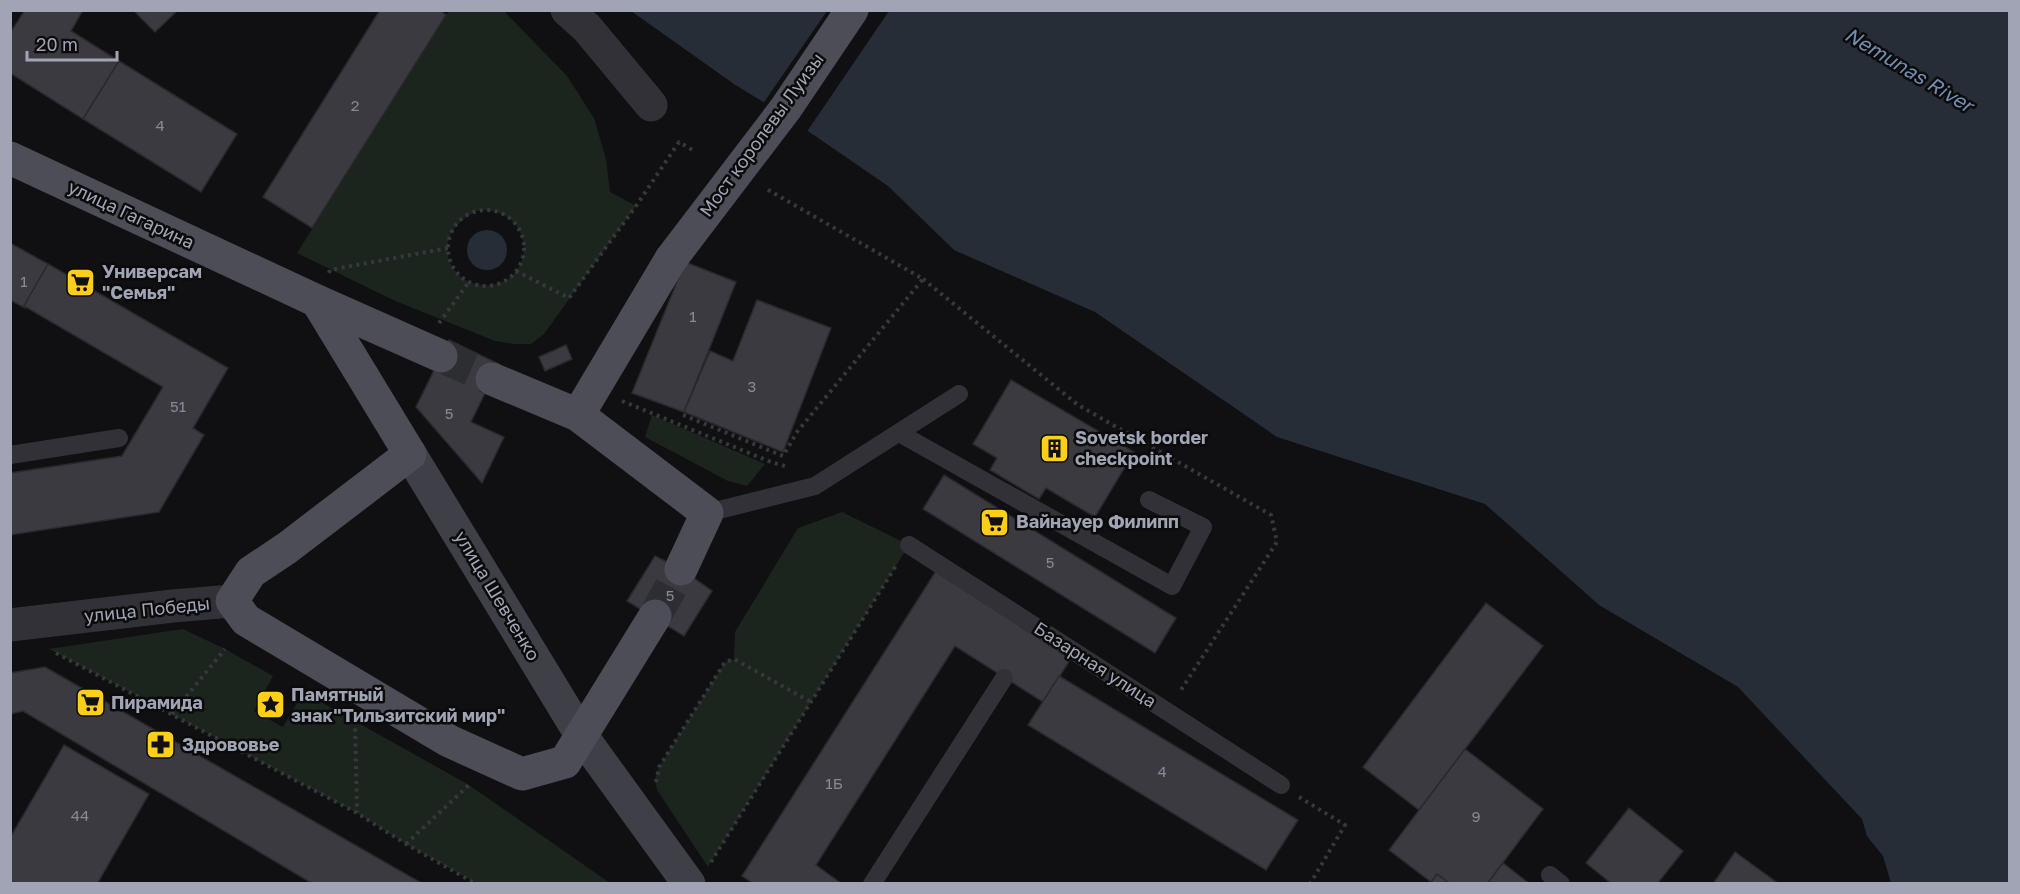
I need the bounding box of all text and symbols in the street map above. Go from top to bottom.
water label: Nemunas River [1841,22,1981,118]
scale bar [27,24,117,62]
text: 20 m [36,33,78,55]
street label: Мост королевы Луизы [694,48,828,221]
house number: 2 [351,96,359,114]
house number: 4 [155,116,165,134]
street label: улица Гагарина [65,175,198,253]
place label: Универсам "Семья" [102,260,202,303]
supermarket icon: Универсам "Семья" [65,266,97,298]
house number: 1 [20,272,28,290]
house number: 1 [689,307,697,325]
house number: 3 [748,377,756,395]
house number: 51 [170,397,186,415]
house number: 5 [445,404,453,422]
place label: Sovetsk border checkpoint [1075,426,1208,469]
building icon: Sovetsk border checkpoint [1038,432,1070,464]
supermarket icon: Вайнауер Филипп [979,506,1011,538]
place label: Вайнауер Филипп [1016,510,1179,532]
street label: улица Шевченко [450,527,545,664]
house number: 5 [1046,553,1054,571]
house number: 5 [666,586,674,604]
street label: улица Победы [83,591,211,627]
street label: Базарная улица [1030,616,1161,712]
place label: Памятный знак"Тильзитский мир" [291,683,505,726]
supermarket icon: Пирамида [74,687,106,719]
place icon: Памятный знак"Тильзитский мир" [254,689,286,721]
place label: Пирамида [111,691,203,713]
pharmacy icon: Здрововье [145,729,177,761]
place label: Здрововье [182,733,280,755]
house number: 4 [1157,762,1167,780]
house number: 1Б [825,774,843,792]
house number: 44 [71,806,89,824]
house number: 9 [1471,807,1481,825]

